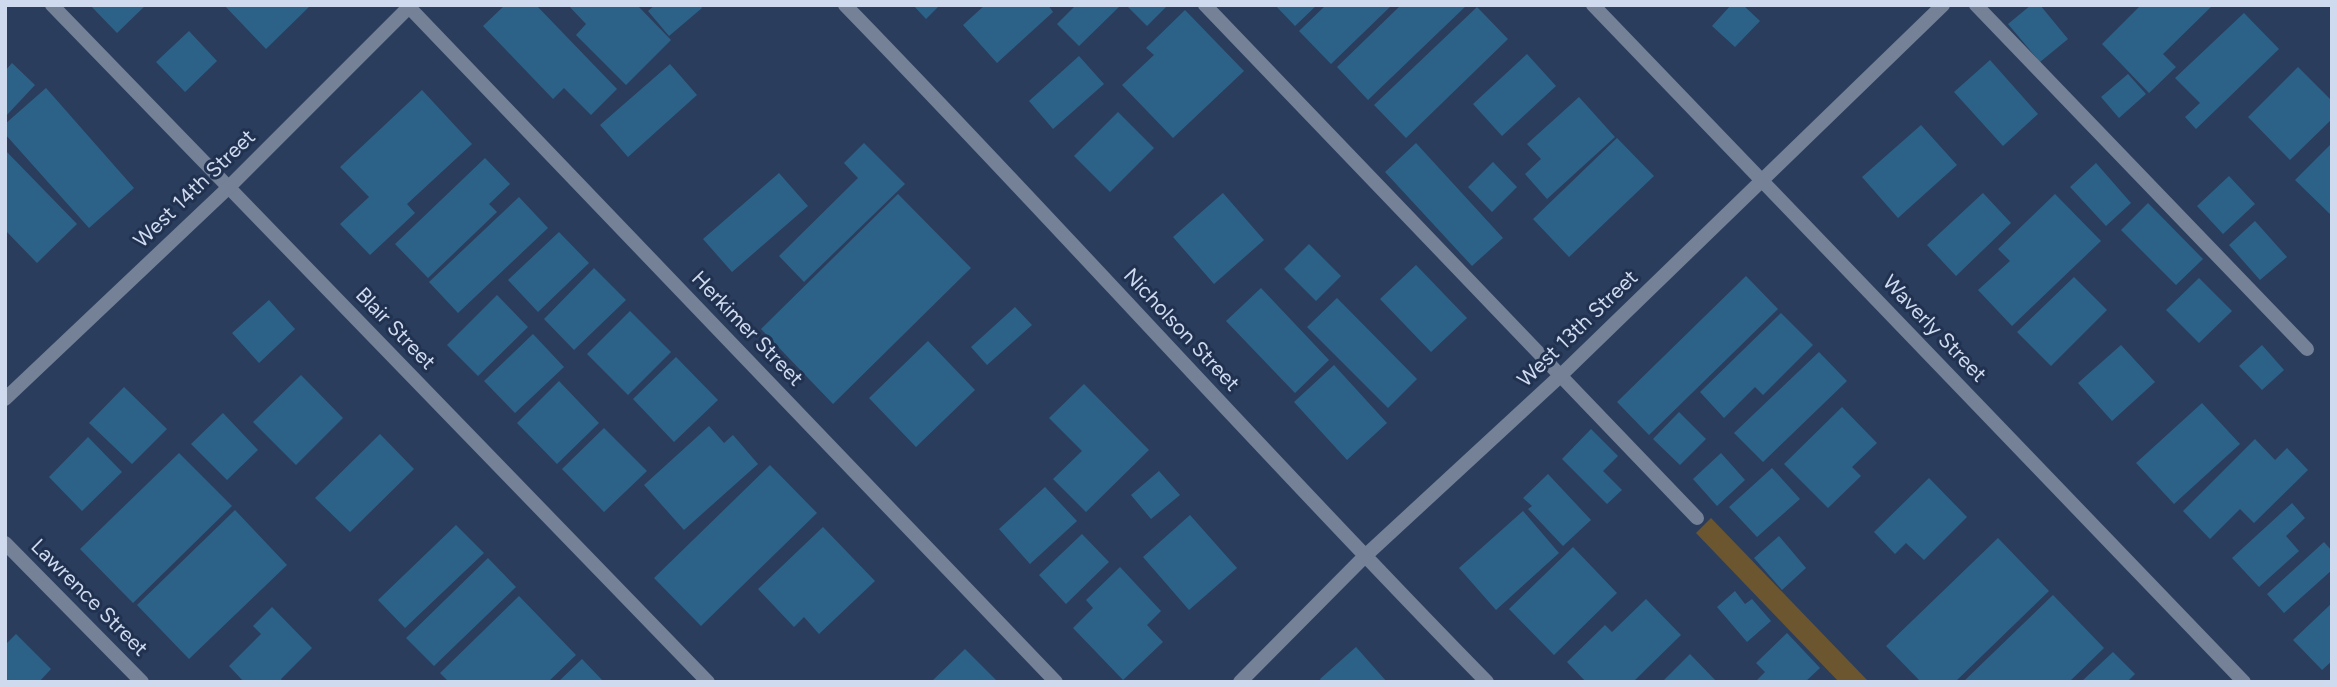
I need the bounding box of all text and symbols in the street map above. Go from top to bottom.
street label: West 14th Street [129,125,261,253]
street label: Nicholson Street [1118,263,1244,397]
street label: West 13th Street [1513,265,1643,393]
street label: Herkimer Street [686,266,808,392]
street label: Waverly Street [1877,270,1991,388]
street label: Blair Street [350,283,440,375]
street label: Lawrence Street [25,534,153,662]

